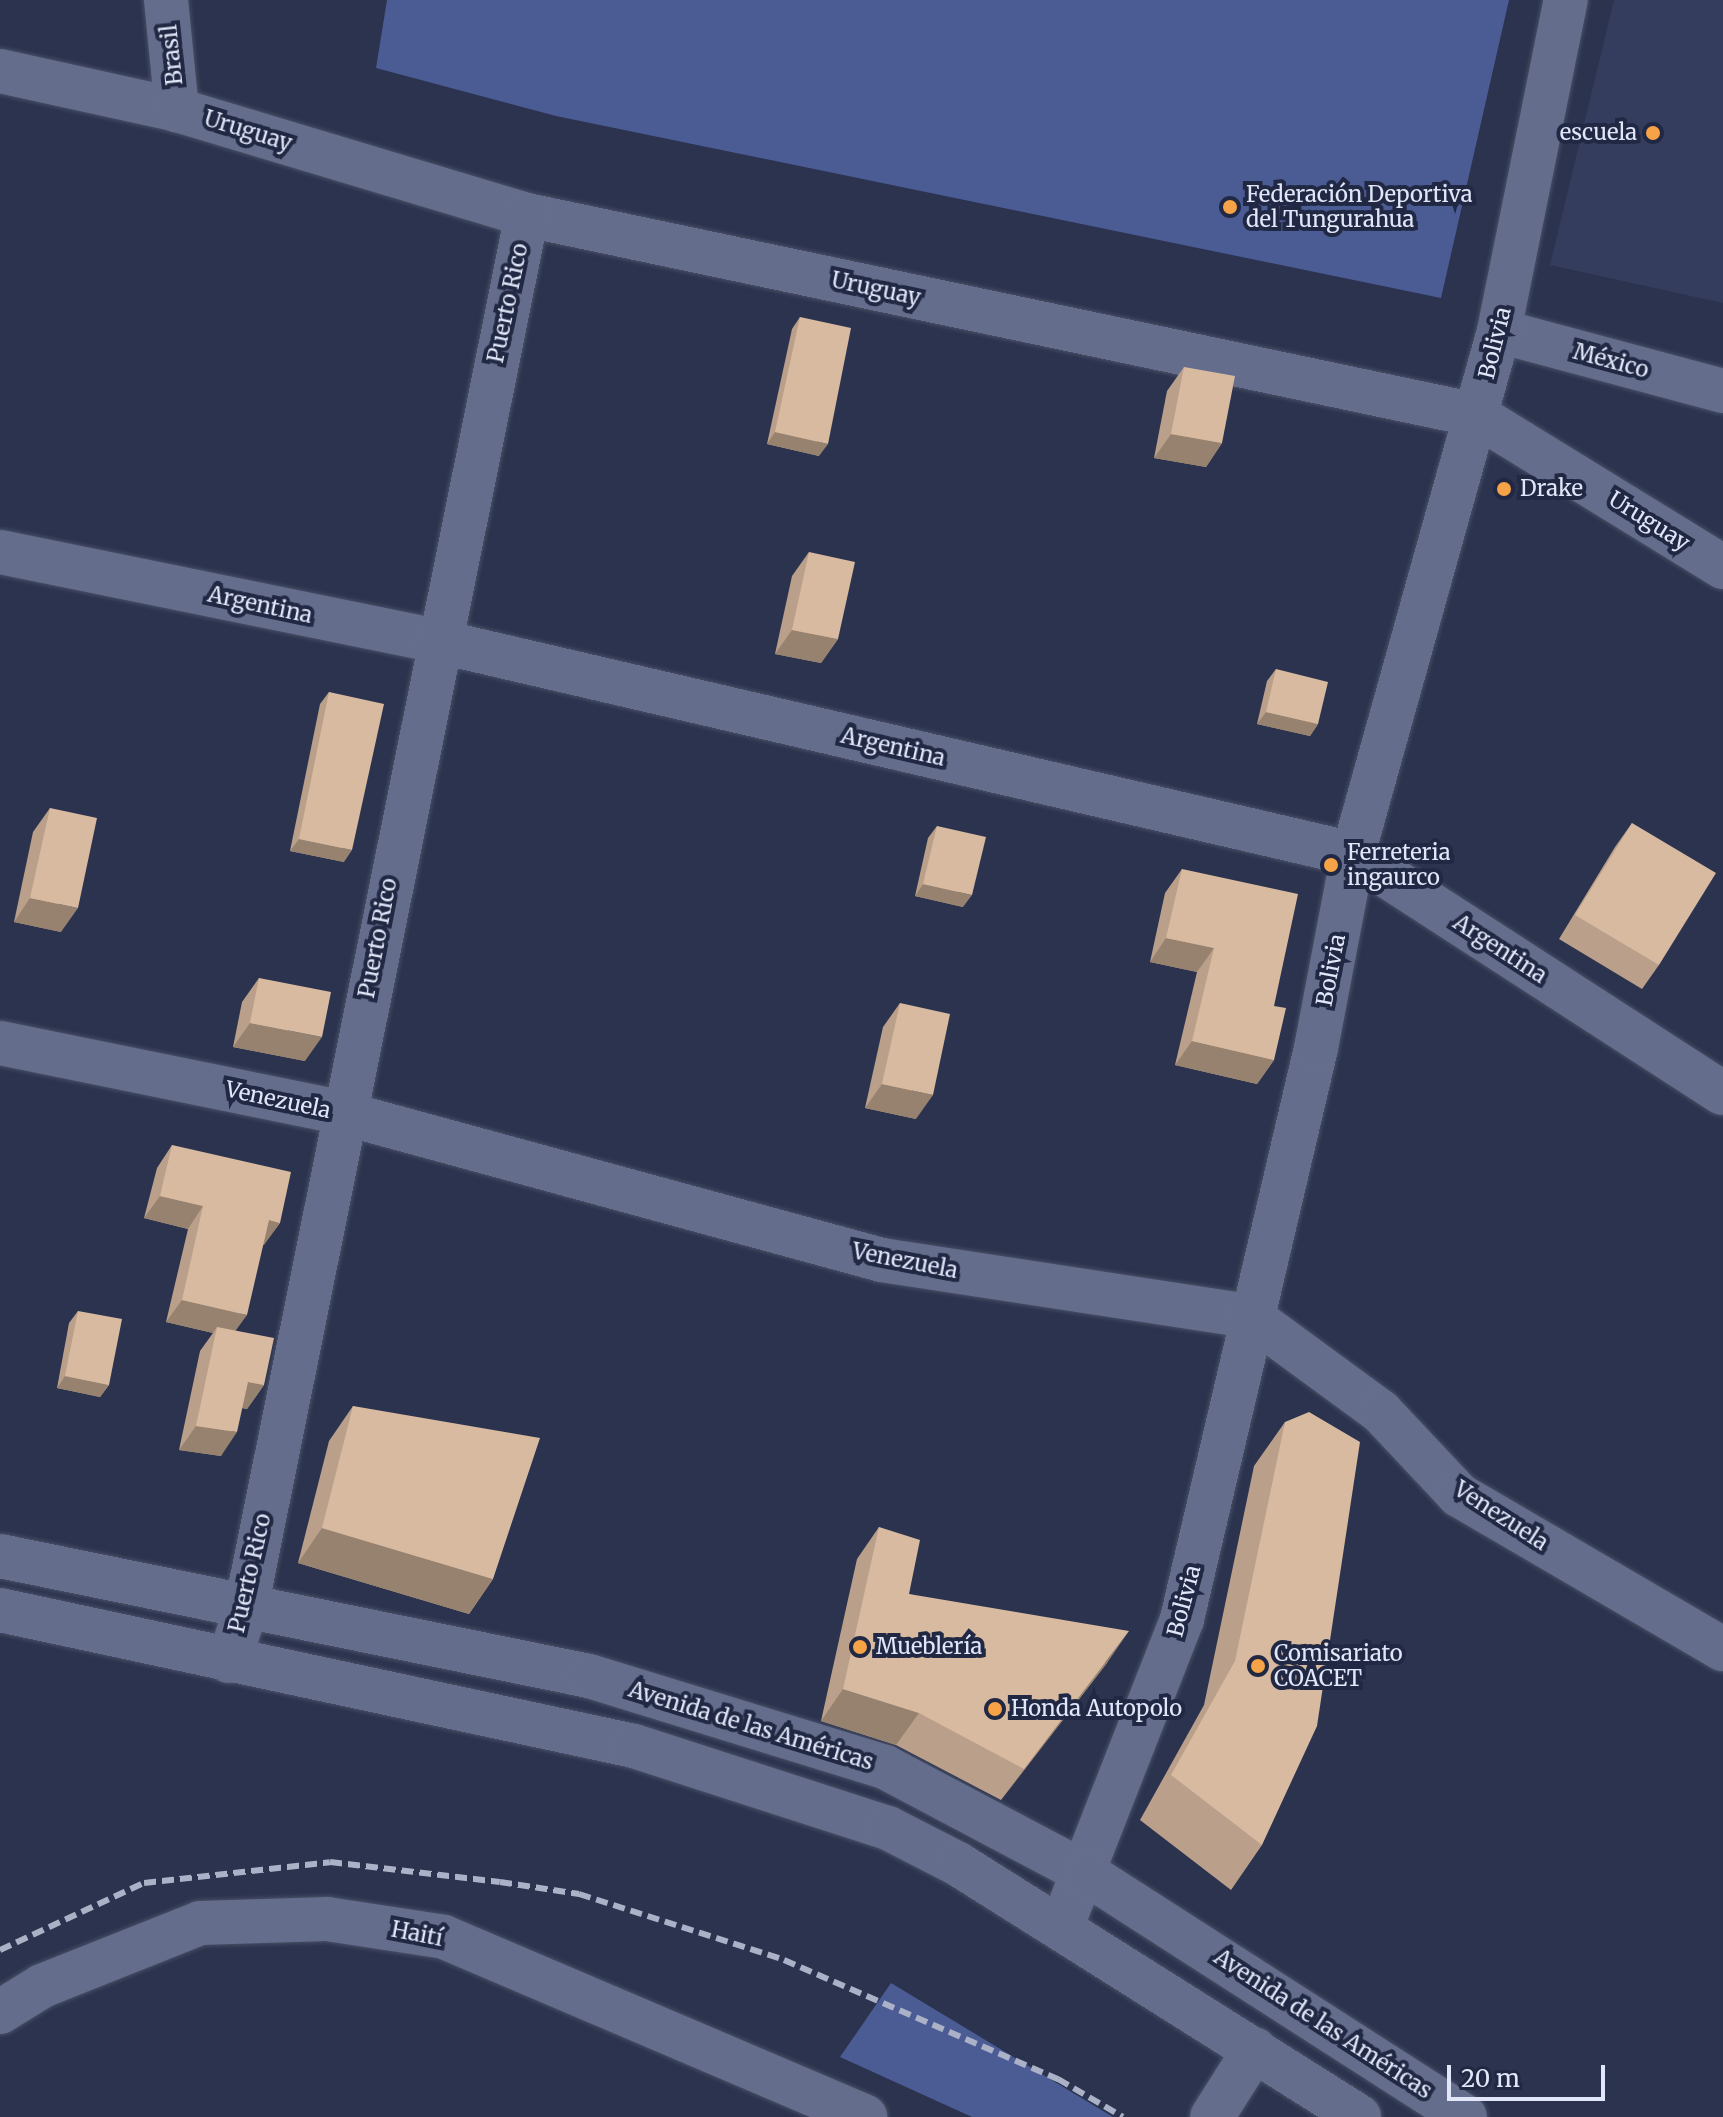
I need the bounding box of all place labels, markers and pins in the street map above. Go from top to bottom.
place label: escuela [1560,120,1637,146]
marker: escuela [1644,124,1662,142]
place label: Federación Deportiva del Tungurahua [1246,181,1472,232]
marker: Federación Deportiva del Tungurahua [1221,198,1239,216]
place label: Drake [1520,476,1583,502]
marker: Drake [1495,480,1513,498]
place label: Ferreteria ingaurco [1347,839,1450,890]
marker: Ferreteria ingaurco [1322,856,1340,874]
place label: Mueblería [876,1634,982,1660]
marker: Mueblería [851,1638,869,1656]
place label: Comisariato COACET [1274,1640,1402,1692]
marker: Comisariato COACET [1249,1657,1267,1675]
place label: Honda Autopolo [1011,1696,1182,1722]
marker: Honda Autopolo [986,1700,1004,1718]

